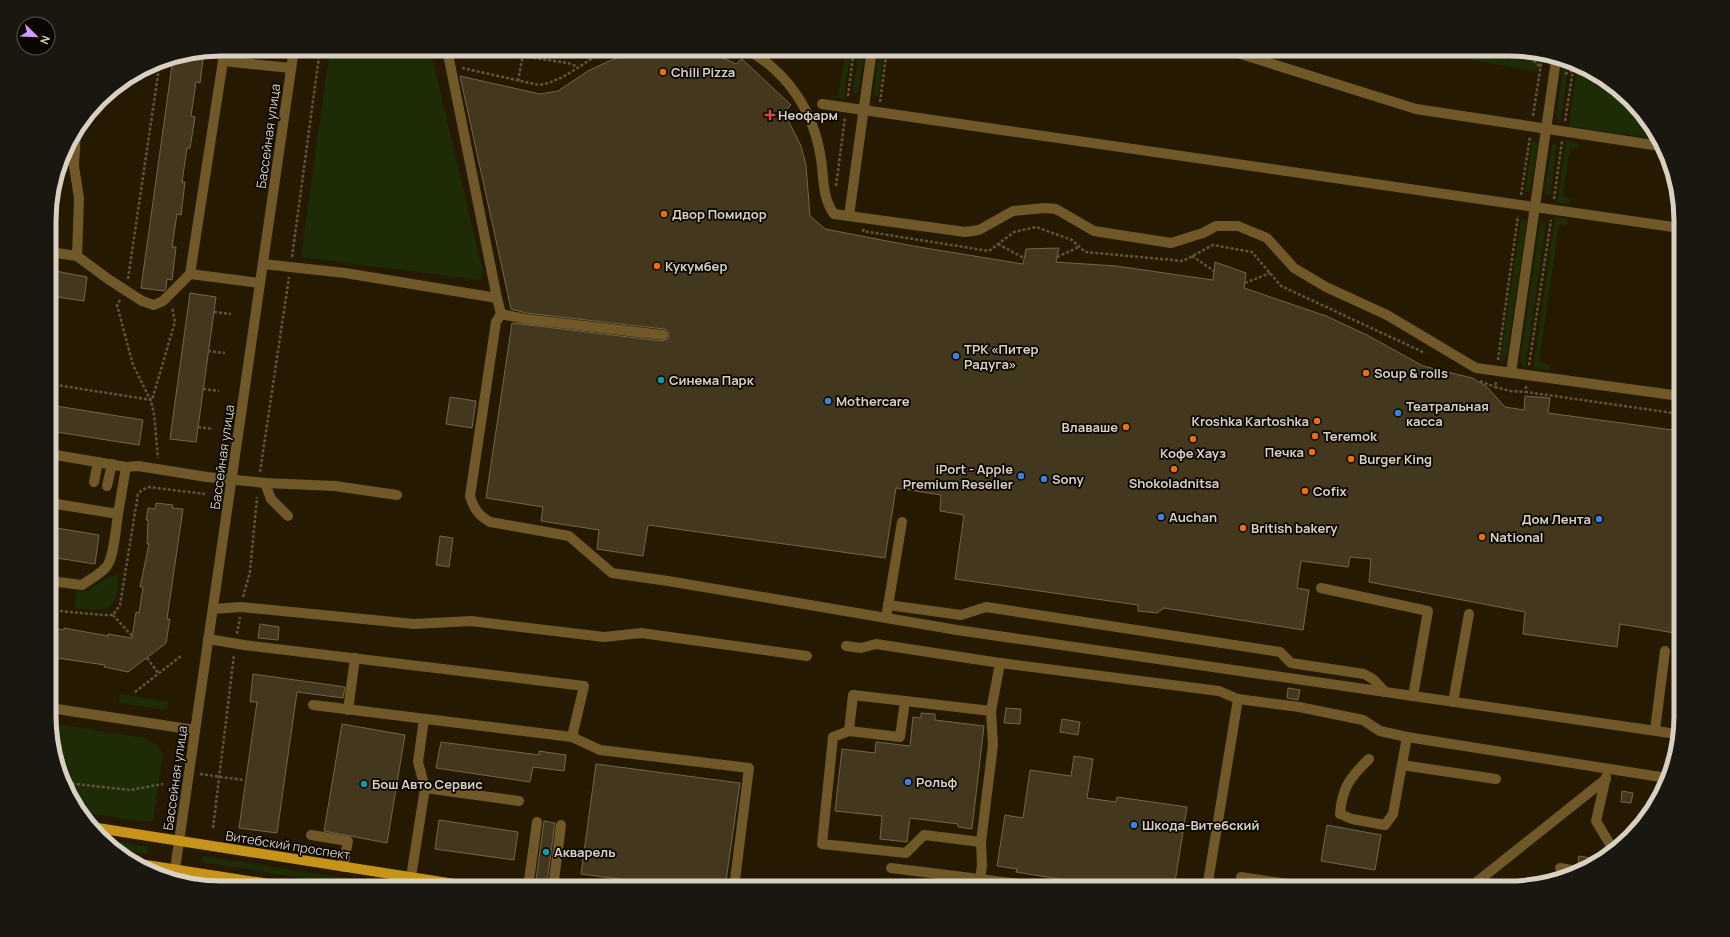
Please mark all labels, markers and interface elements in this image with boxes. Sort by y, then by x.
north arrow [16,16,56,56]
text: N [37,34,54,47]
place label: Chili Pizza [671,63,735,81]
marker: Chili Pizza [658,67,668,77]
street label: Бассейная улица [252,82,284,190]
place label: Неофарм [778,106,838,124]
marker: Неофарм [765,110,775,120]
place label: Двор Помидор [672,205,767,223]
marker: Двор Помидор [659,209,669,219]
place label: Кукумбер [665,257,727,275]
marker: Кукумбер [652,261,662,271]
place label: ТРК «Питер Радуга» [964,340,1039,373]
marker: ТРК «Питер Радуга» [951,351,961,361]
place label: Soup & rolls [1374,364,1448,382]
marker: Soup & rolls [1361,368,1371,378]
place label: Синема Парк [669,371,755,389]
marker: Синема Парк [656,375,666,385]
place label: Mothercare [836,392,910,410]
marker: Mothercare [823,396,833,406]
place label: Театральная касса [1406,397,1489,430]
street label: Бассейная улица [206,403,238,511]
marker: Театральная касса [1393,408,1403,418]
place label: Kroshka Kartoshka [1192,412,1309,430]
marker: Kroshka Kartoshka [1312,416,1322,426]
place label: Влаваше [1062,418,1118,436]
marker: Влаваше [1121,422,1131,432]
place label: Teremok [1323,427,1378,445]
marker: Teremok [1310,431,1320,441]
marker: Кофе Хауз [1188,434,1198,444]
place label: Печка [1265,443,1304,461]
place label: Кофе Хауз [1160,444,1226,462]
marker: Печка [1307,447,1317,457]
place label: Burger King [1359,450,1432,468]
marker: Burger King [1346,454,1356,464]
place label: iPort - Apple Premium Reseller [903,460,1013,493]
marker: Shokoladnitsa [1169,464,1179,474]
place label: Sony [1052,470,1084,488]
marker: iPort - Apple Premium Reseller [1016,471,1026,481]
marker: Sony [1039,474,1049,484]
place label: Shokoladnitsa [1129,474,1219,492]
place label: Cofix [1313,482,1347,500]
marker: Cofix [1300,486,1310,496]
place label: Auchan [1169,508,1217,526]
place label: Дом Лента [1522,510,1591,528]
marker: Auchan [1156,512,1166,522]
marker: Дом Лента [1594,514,1604,524]
place label: British bakery [1251,519,1338,537]
marker: British bakery [1238,523,1248,533]
place label: National [1490,528,1543,546]
marker: National [1477,532,1487,542]
street label: Бассейная улица [159,724,191,832]
place label: Рольф [916,773,958,791]
place label: Бош Авто Сервис [372,775,483,793]
marker: Рольф [903,777,913,787]
marker: Бош Авто Сервис [359,779,369,789]
place label: Шкода-Витебский [1142,816,1259,834]
marker: Шкода-Витебский [1129,820,1139,830]
street label: Витебский проспект [224,826,352,864]
place label: Акварель [554,843,616,861]
marker: Акварель [541,847,551,857]

